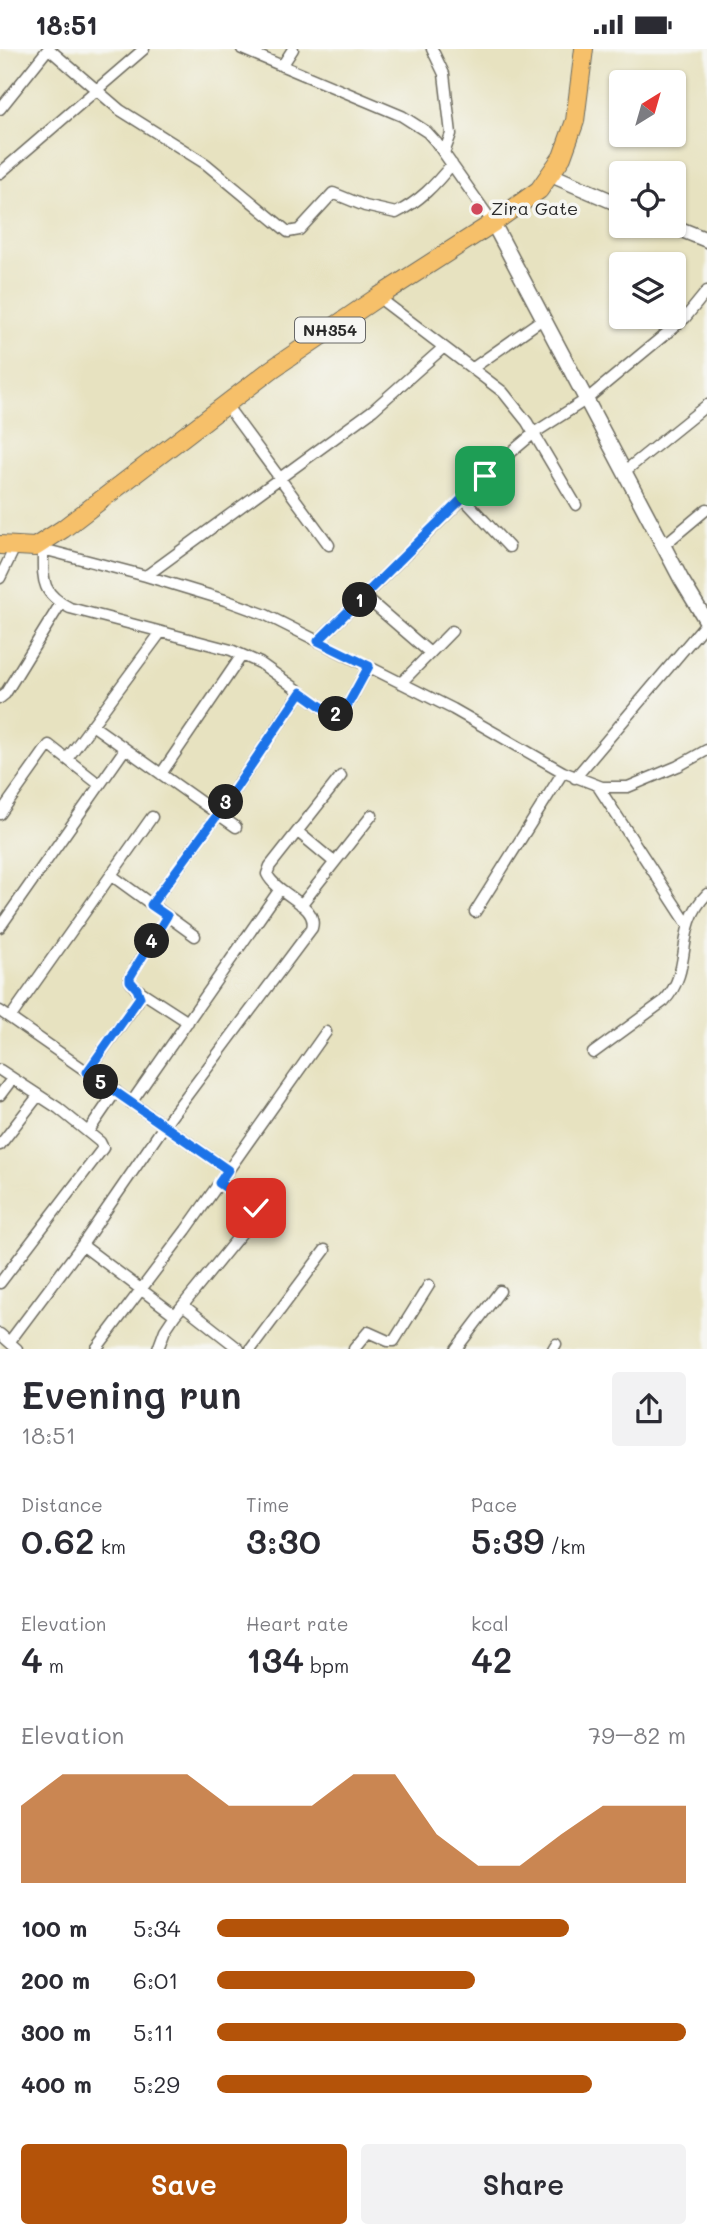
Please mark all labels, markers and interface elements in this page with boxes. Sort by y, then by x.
text: 18:51 [35,8,98,42]
north arrow [609,70,686,147]
map controls [609,70,686,329]
button: locate [609,161,686,238]
place label: Zira Gate [491,196,578,220]
marker: Zira Gate [469,201,485,217]
button: layers [609,252,686,329]
road number: NH354 [295,317,365,343]
pin [455,446,515,506]
icon: arrive [466,457,504,495]
pin: 1 [342,583,378,617]
text: 1 [355,587,364,612]
pin: 2 [318,697,354,731]
text: 2 [330,701,341,726]
pin: 3 [208,785,244,819]
text: 3 [220,789,231,814]
pin: 4 [134,923,170,959]
text: 4 [145,928,158,953]
pin: 5 [84,1065,119,1099]
text: 5 [95,1069,106,1094]
pin [226,1178,286,1238]
icon: check [237,1189,275,1227]
text: Evening run [21,1369,242,1419]
button: share [612,1372,686,1446]
text: 18:51 [21,1420,76,1450]
text: Distance [21,1492,103,1517]
text: Time [246,1492,289,1517]
text: Pace [471,1492,517,1517]
text: 0.62 [21,1517,95,1563]
text: 3:30 [246,1517,321,1563]
text: 5:39 [471,1517,544,1563]
text: km [95,1534,126,1559]
text: /km [544,1534,586,1559]
text: Elevation [21,1611,106,1636]
text: Heart rate [246,1611,349,1636]
text: kcal [471,1611,509,1636]
text: 4 [21,1636,43,1682]
text: 134 [246,1636,304,1682]
text: 42 [471,1636,512,1682]
text: m [43,1653,64,1678]
text: bpm [304,1653,349,1678]
text: Elevation [21,1720,124,1750]
text: 79–82 m [588,1720,686,1750]
text: 100 m [21,1913,87,1943]
text: 5:34 [133,1913,181,1943]
text: 200 m [21,1965,90,1995]
text: 6:01 [133,1965,179,1995]
text: 300 m [21,2017,91,2047]
text: 5:11 [133,2017,174,2047]
text: 400 m [21,2069,92,2099]
text: 5:29 [133,2069,180,2099]
button: Save [21,2144,347,2224]
button: Share [361,2144,686,2224]

